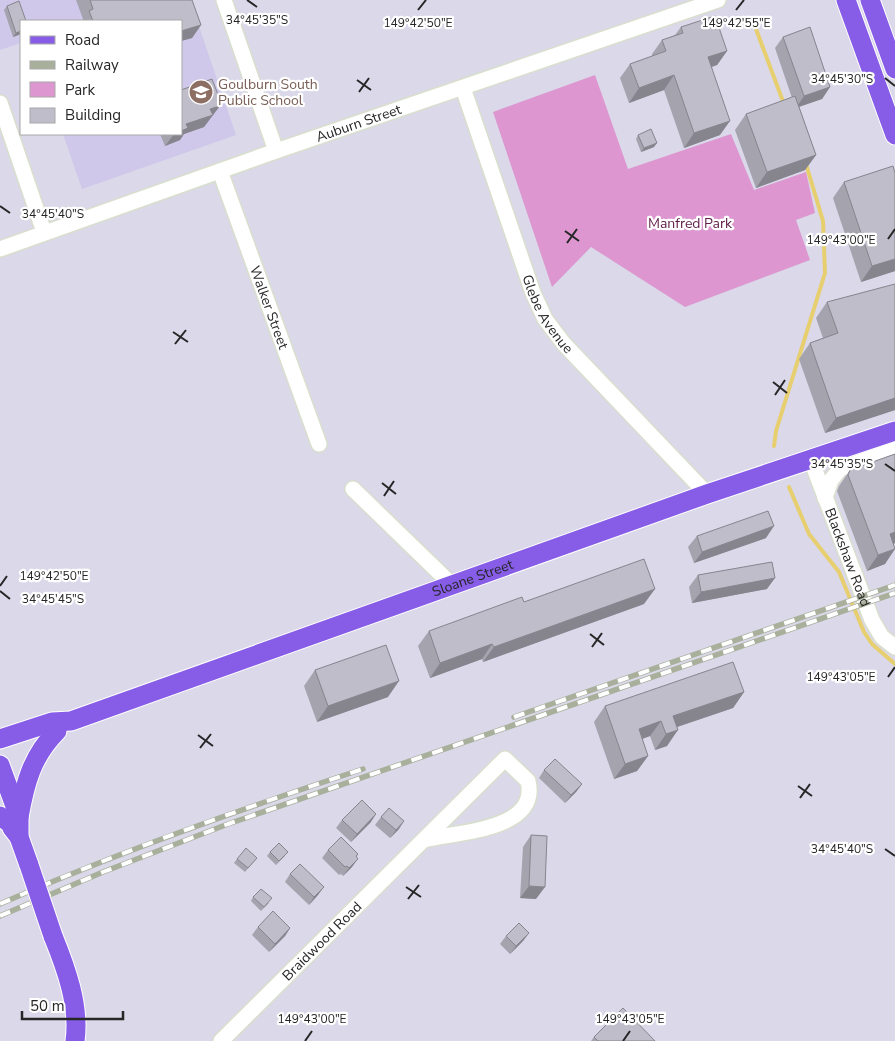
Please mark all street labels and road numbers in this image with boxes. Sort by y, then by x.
street label: Auburn Street [313,100,404,147]
street label: Walker Street [245,263,293,352]
street label: Glebe Avenue [517,272,577,358]
street label: Blackshaw Road [820,505,875,610]
street label: Sloane Street [429,555,516,601]
street label: Braidwood Road [278,898,366,985]

